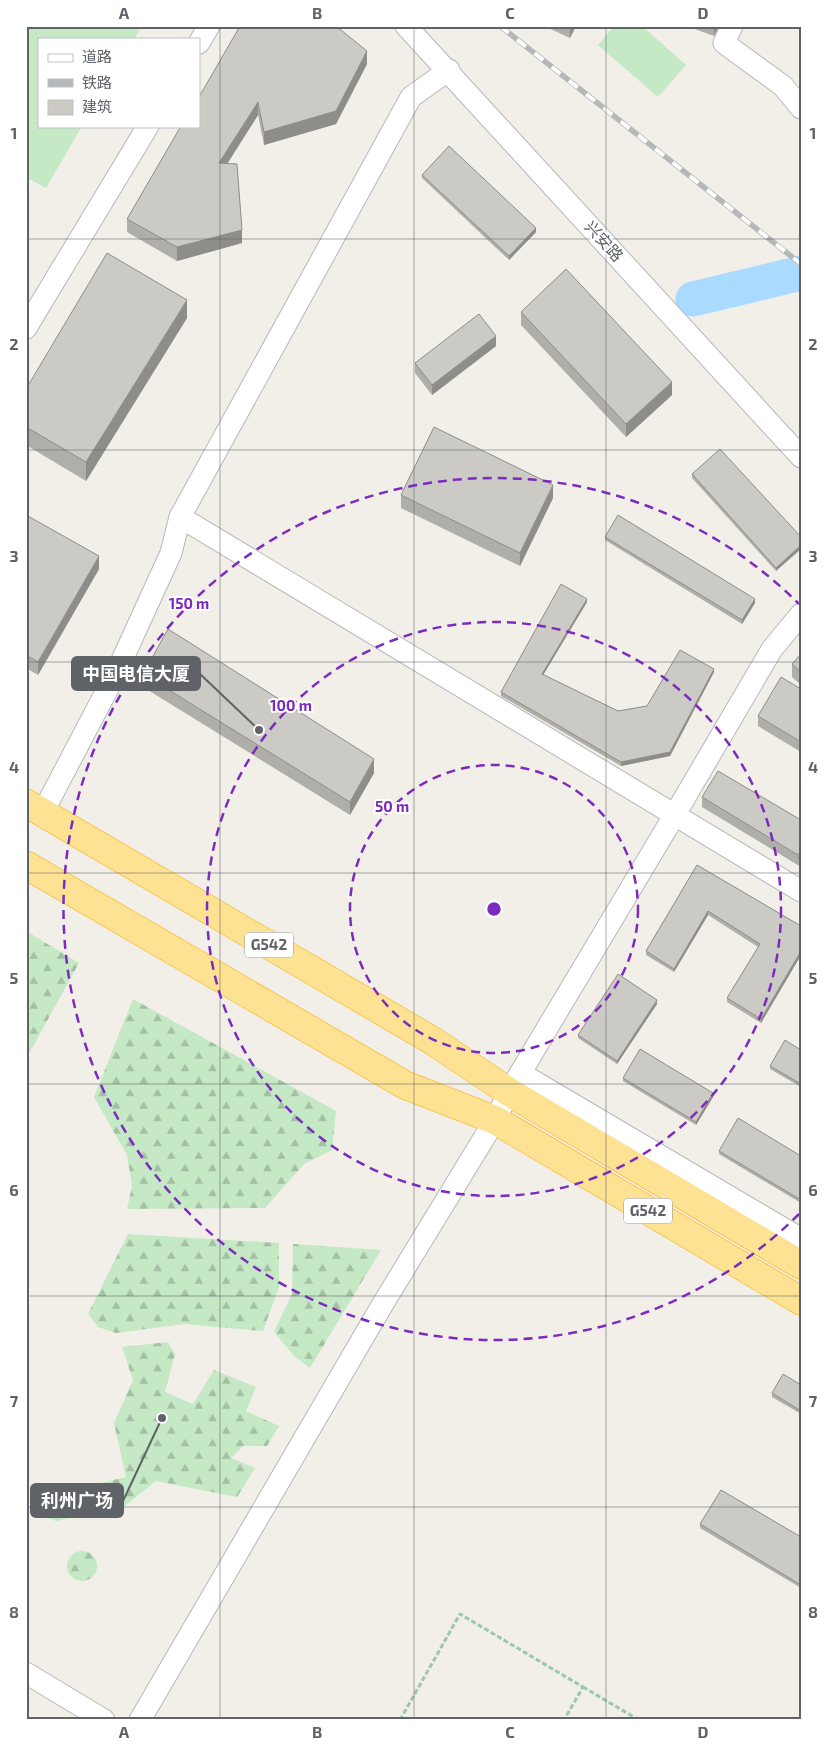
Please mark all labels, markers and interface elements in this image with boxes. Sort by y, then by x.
text: A [119,3,130,22]
text: B [312,3,322,22]
text: C [505,3,515,22]
text: D [698,3,709,22]
legend [38,38,200,128]
text: 道路 [82,47,112,65]
text: 铁路 [82,73,112,91]
text: 建筑 [82,97,112,115]
text: 1 [11,123,17,142]
text: 1 [810,123,816,142]
street label: 兴安路 [581,216,627,265]
text: 2 [9,334,19,353]
text: 2 [808,334,818,353]
text: 3 [9,546,19,565]
text: 3 [808,546,818,565]
text: 150 m [169,594,209,612]
callout: 中国电信大厦 [72,657,200,690]
text: 中国电信大厦 [82,662,190,684]
text: 100 m [270,696,312,714]
text: 4 [9,757,19,776]
text: 4 [808,757,818,776]
text: 50 m [375,797,409,815]
centre of rings [485,900,503,918]
road number: G542 [245,932,293,958]
text: 5 [10,968,19,987]
text: 5 [809,968,818,987]
text: 6 [9,1180,19,1199]
text: 6 [808,1180,818,1199]
road number: G542 [624,1198,672,1224]
text: 7 [10,1391,19,1410]
text: 7 [809,1391,818,1410]
callout: 利州广场 [31,1484,123,1517]
text: 利州广场 [41,1489,113,1511]
text: 8 [9,1602,19,1621]
text: 8 [808,1602,818,1621]
text: A [119,1722,130,1741]
text: B [312,1722,322,1741]
text: C [505,1722,515,1741]
text: D [698,1722,709,1741]

